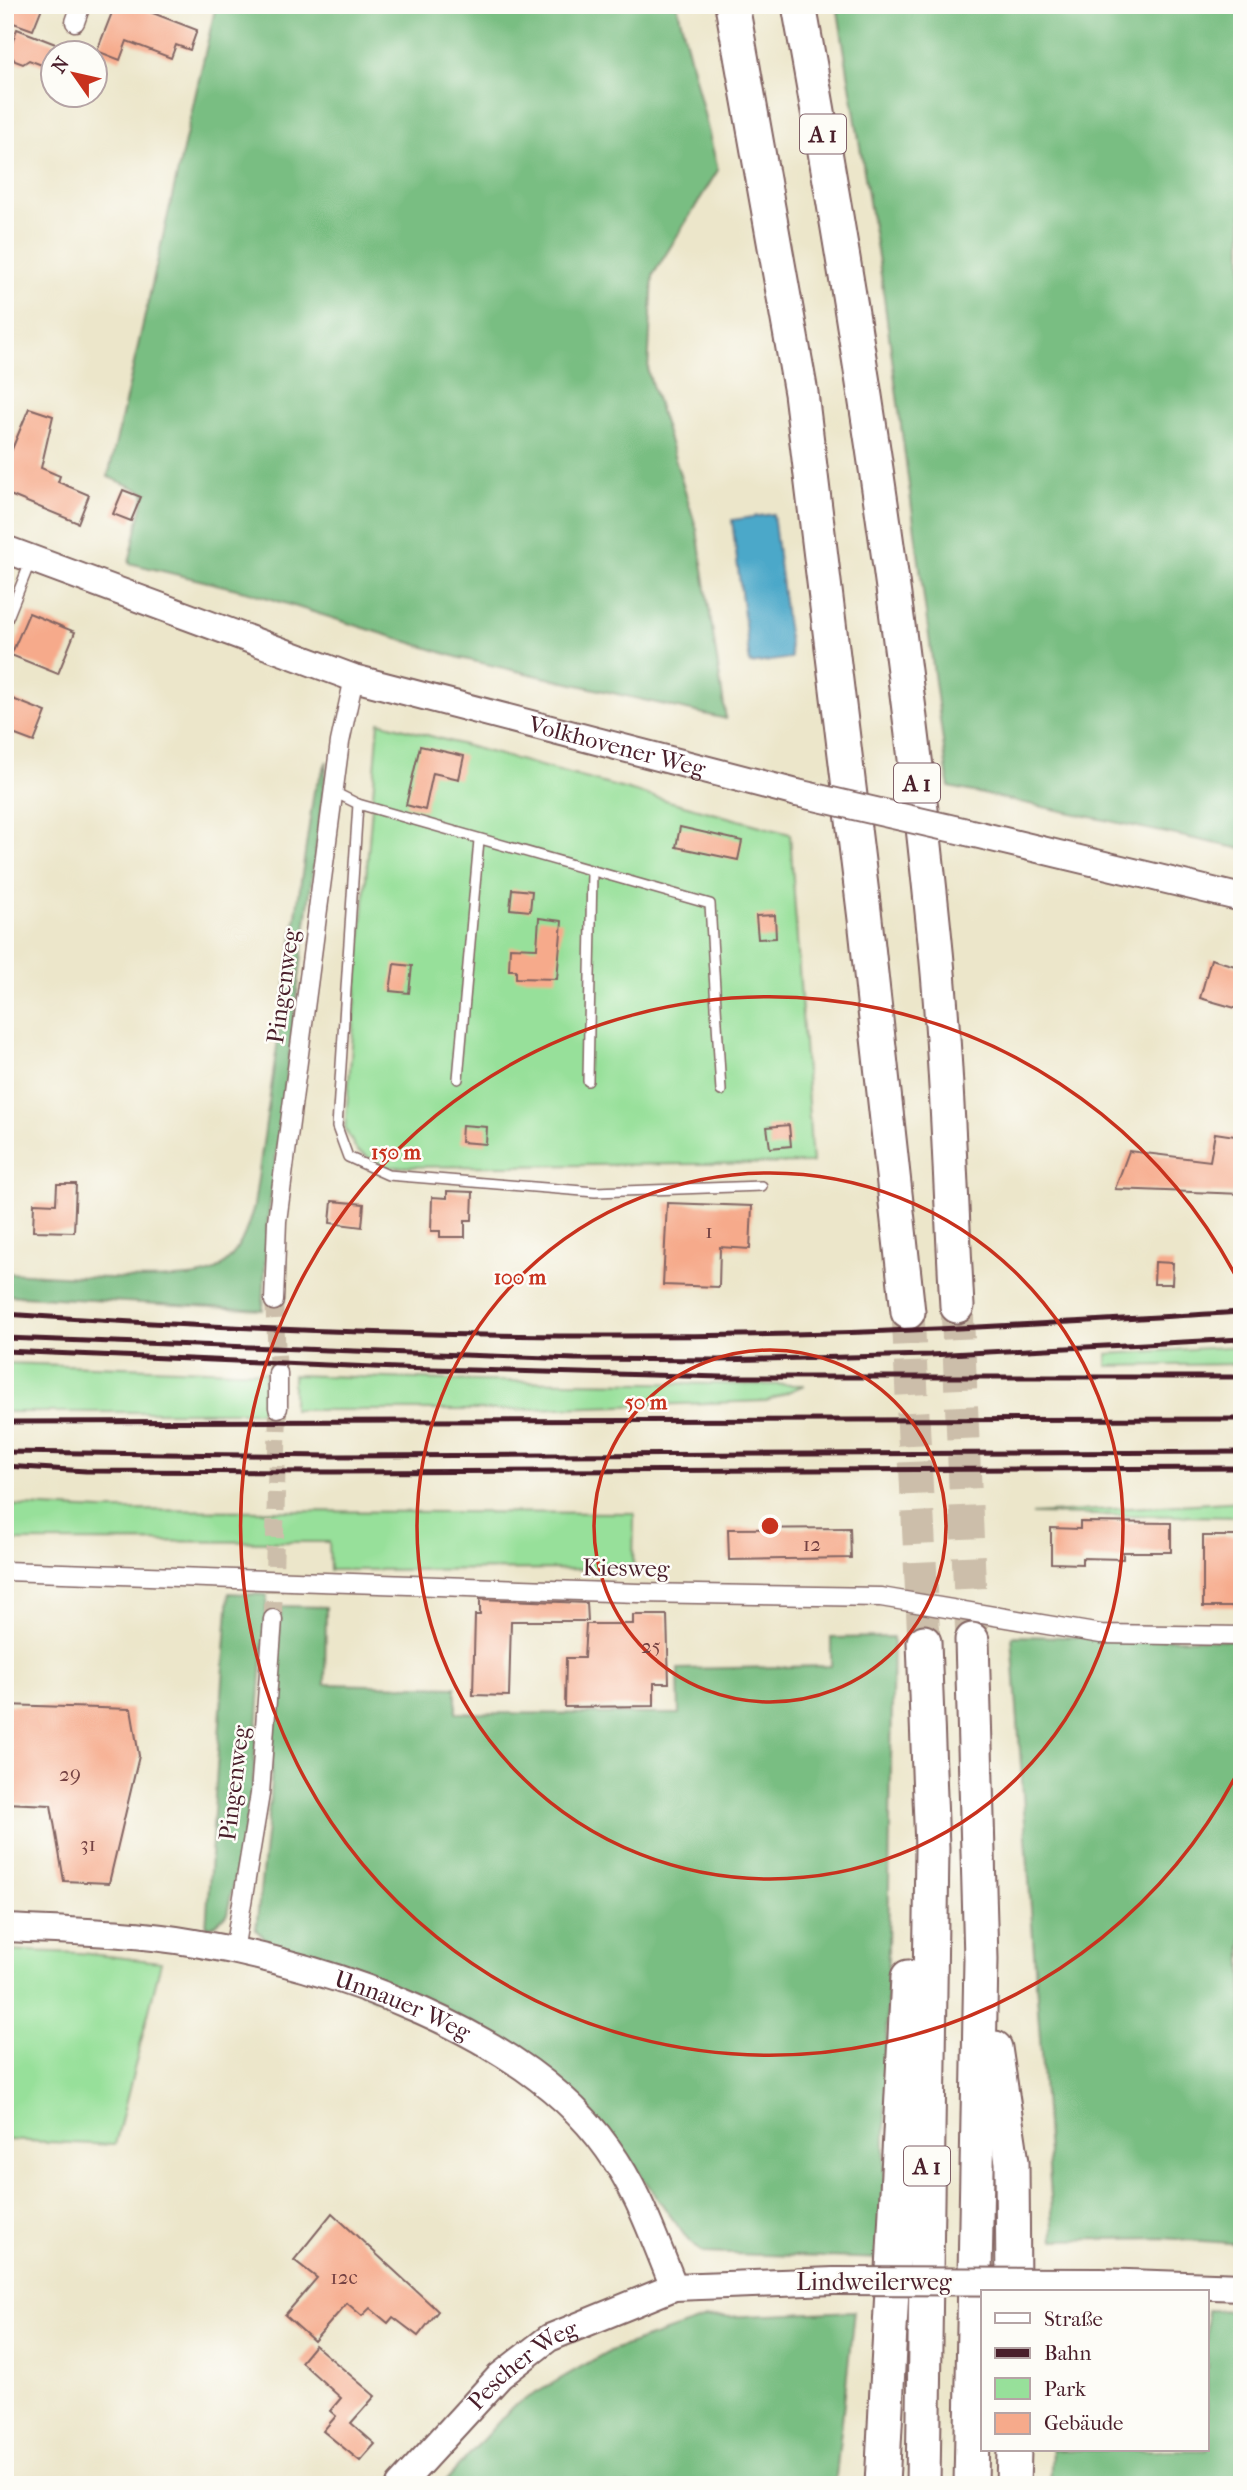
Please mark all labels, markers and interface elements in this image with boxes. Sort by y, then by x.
north arrow [38,38,108,108]
text: N [48,52,74,77]
road number: A 1 [800,114,846,154]
street label: Volkhovener Weg [525,710,710,783]
road number: A 1 [894,764,940,803]
street label: Pingenweg [261,926,305,1045]
text: 150 m [371,1140,422,1164]
house number: 1 [705,1219,713,1243]
text: 100 m [494,1265,547,1289]
text: 50 m [625,1390,668,1414]
centre of rings [758,1514,782,1538]
house number: 12 [803,1532,821,1556]
street label: Kiesweg [582,1553,671,1583]
house number: 25 [641,1634,661,1658]
street label: Pingenweg [213,1723,255,1842]
house number: 29 [59,1762,81,1786]
house number: 31 [80,1832,96,1856]
street label: Unnauer Weg [331,1964,476,2047]
road number: A 1 [904,2146,950,2186]
house number: 12c [330,2265,358,2289]
street label: Lindweilerweg [796,2268,953,2296]
legend [981,2290,1208,2452]
text: Straße [1044,2307,1103,2331]
street label: Pescher Weg [462,2314,583,2416]
text: Bahn [1044,2341,1091,2365]
text: Park [1044,2377,1086,2401]
text: Gebäude [1044,2411,1124,2435]

